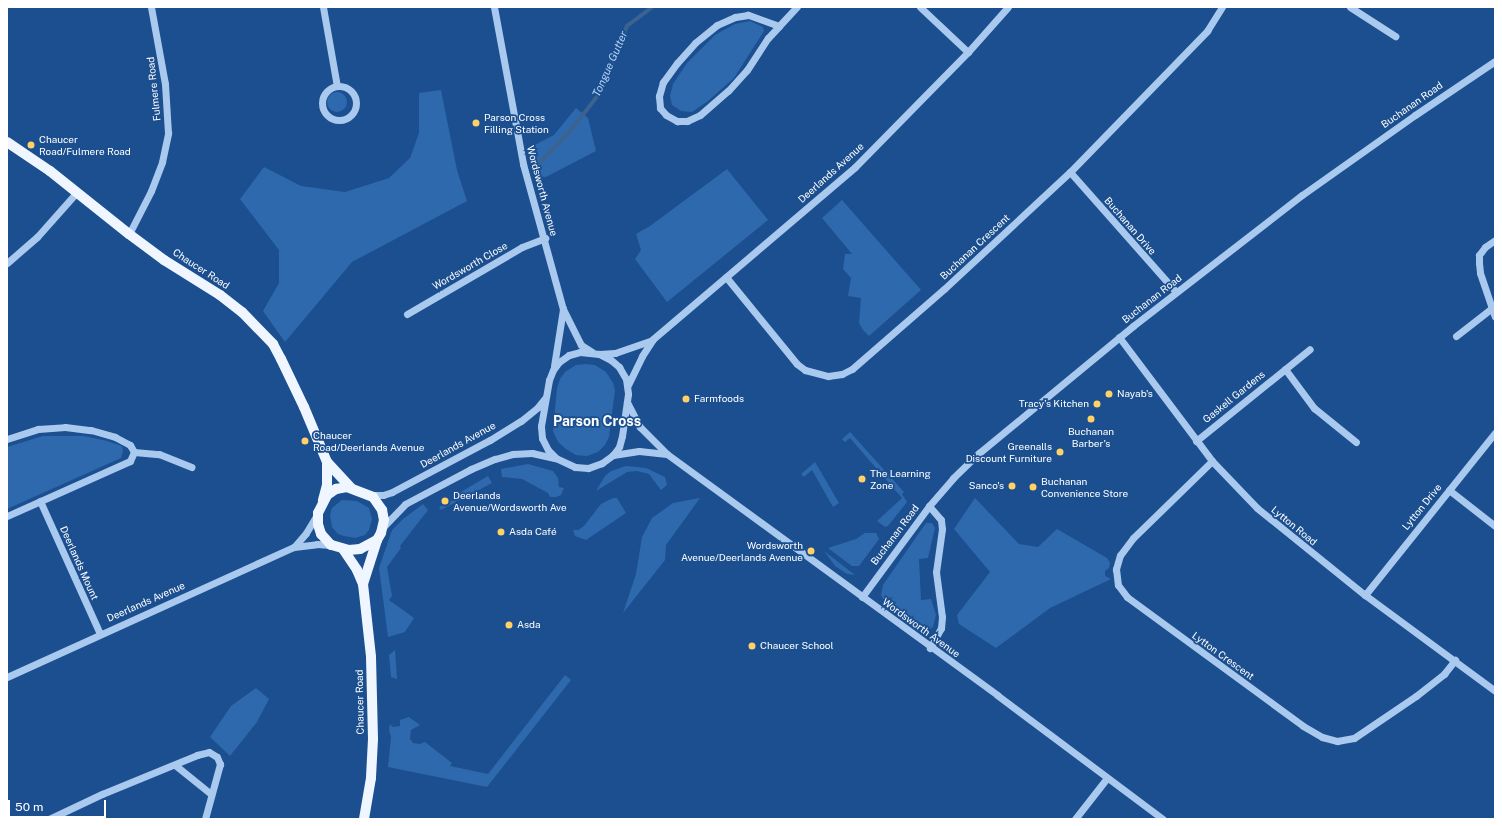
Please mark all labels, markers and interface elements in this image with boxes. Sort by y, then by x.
water label: Tongue Gutter [590,29,630,99]
street label: Fulmere Road [145,56,163,122]
street label: Buchanan Road [1379,79,1445,131]
place label: Parson Cross Filling Station [484,111,549,134]
marker: Parson Cross Filling Station [471,118,481,128]
place label: Chaucer Road/Fulmere Road [39,133,131,156]
marker: Chaucer Road/Fulmere Road [26,140,36,150]
street label: Deerlands Avenue [796,140,866,206]
street label: Wordsworth Avenue [524,144,560,238]
street label: Buchanan Drive [1102,195,1158,257]
street label: Buchanan Crescent [938,212,1012,282]
street label: Wordsworth Close [430,240,510,292]
street label: Chaucer Road [170,246,232,292]
street label: Buchanan Road [1120,272,1184,326]
street label: Gaskell Gardens [1201,368,1267,426]
place label: Nayab's [1117,388,1153,400]
marker: Nayab's [1104,389,1114,399]
place label: Farmfoods [694,393,744,405]
marker: Farmfoods [681,394,691,404]
place label: Tracy’s Kitchen [1019,398,1089,410]
marker: Tracy’s Kitchen [1092,399,1102,409]
district label: Parson Cross [553,413,641,429]
marker: Buchanan Barber's [1086,414,1096,424]
street label: Deerlands Avenue [418,419,498,471]
place label: Buchanan Barber's [1068,425,1114,448]
place label: Chaucer Road/Deerlands Avenue [313,429,424,452]
marker: Chaucer Road/Deerlands Avenue [300,436,310,446]
place label: Greenalls Discount Furniture [966,440,1052,464]
marker: Greenalls Discount Furniture [1055,447,1065,457]
place label: The Learning Zone [870,467,931,490]
marker: The Learning Zone [857,474,867,484]
place label: Buchanan Convenience Store [1041,475,1128,498]
place label: Sanco's [969,480,1004,492]
marker: Sanco's [1007,481,1017,491]
marker: Buchanan Convenience Store [1028,482,1038,492]
street label: Lytton Drive [1400,482,1444,532]
place label: Deerlands Avenue/Wordsworth Ave [453,489,567,512]
marker: Deerlands Avenue/Wordsworth Ave [440,496,450,506]
street label: Buchanan Road [868,503,922,567]
street label: Lytton Road [1269,504,1319,548]
street label: Deerlands Mount [57,524,101,602]
place label: Asda Café [509,526,557,538]
marker: Asda Café [496,527,506,537]
place label: Wordsworth Avenue/Deerlands Avenue [681,539,803,562]
marker: Wordsworth Avenue/Deerlands Avenue [806,546,816,556]
street label: Deerlands Avenue [105,579,187,625]
street label: Wordsworth Avenue [880,596,962,660]
place label: Asda [517,619,541,631]
marker: Asda [504,620,514,630]
street label: Lytton Crescent [1190,629,1256,683]
place label: Chaucer School [760,640,834,652]
marker: Chaucer School [747,641,757,651]
street label: Chaucer Road [353,669,367,735]
scale bar [10,792,108,818]
text: 50 m [15,800,43,814]

